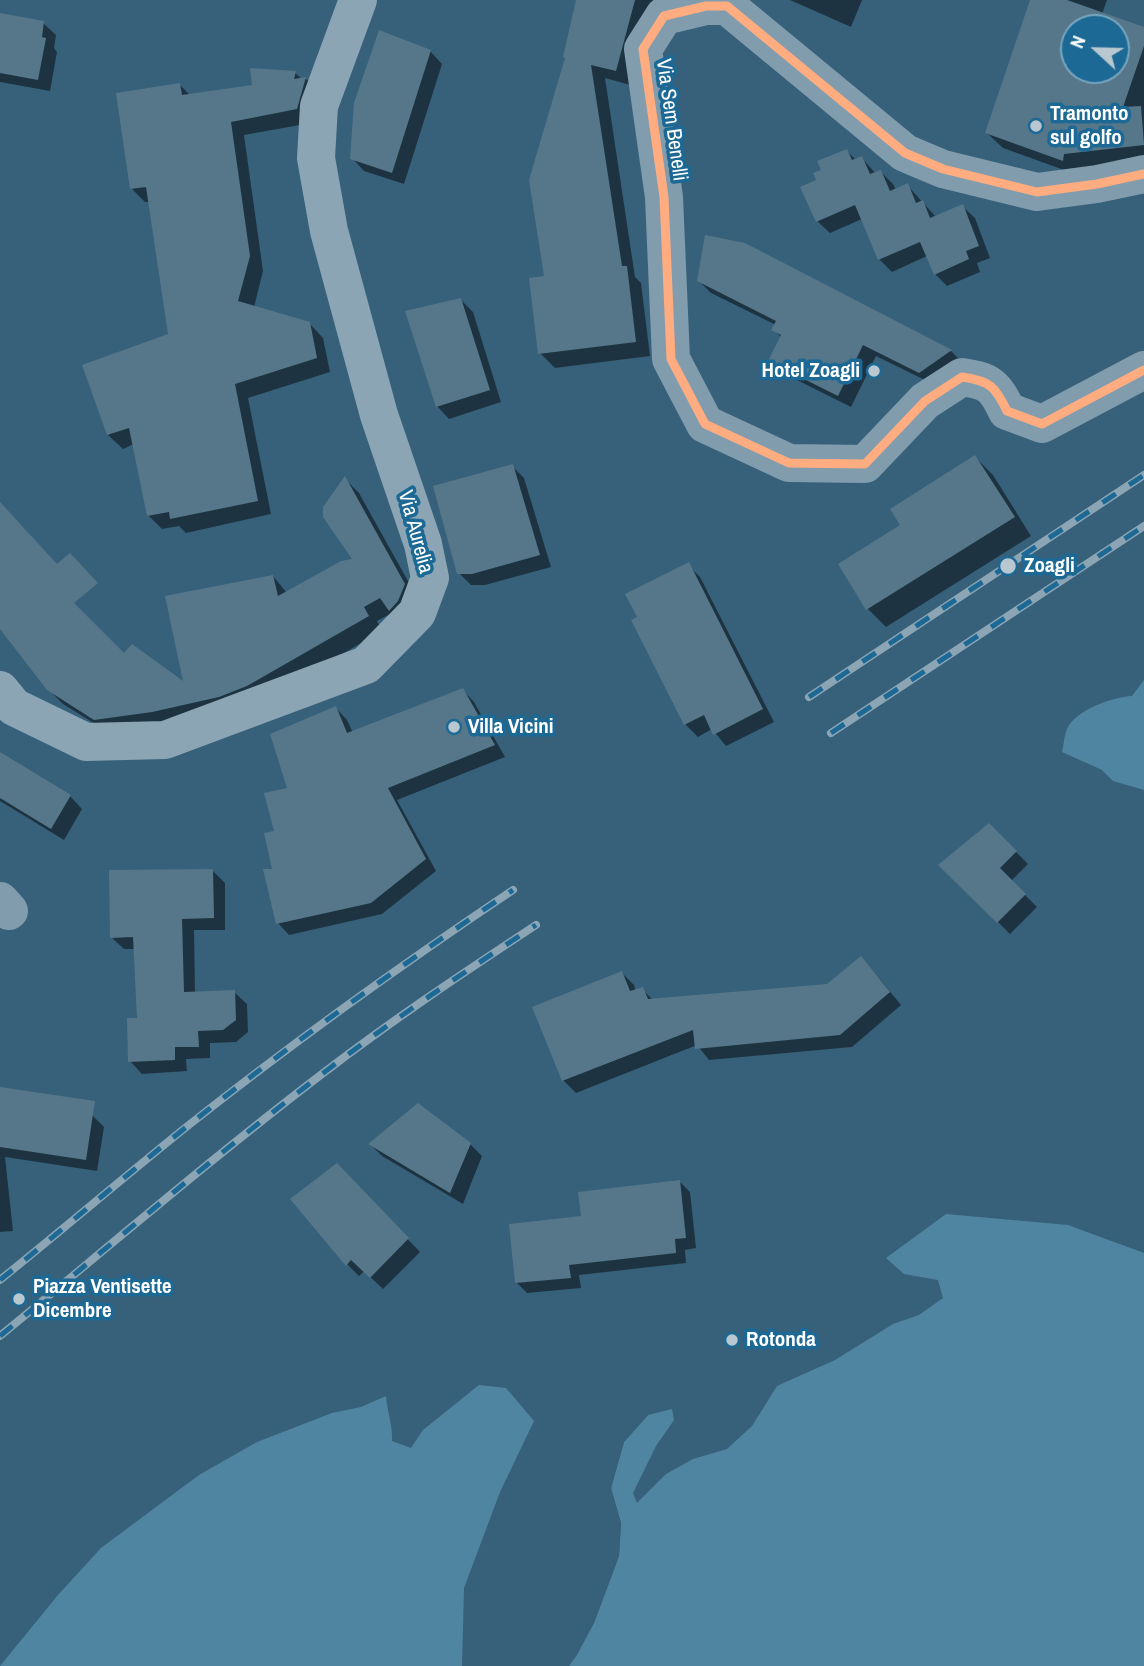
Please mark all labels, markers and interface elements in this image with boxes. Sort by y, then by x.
north arrow [1060,14,1130,84]
text: N [1063,32,1092,52]
street label: Via Sem Benelli [650,57,692,183]
place label: Tramonto sul golfo [1050,101,1128,151]
marker: Tramonto sul golfo [1028,118,1044,134]
place label: Hotel Zoagli [761,358,860,384]
marker: Hotel Zoagli [866,363,882,379]
street label: Via Aurelia [392,488,438,576]
place label: Zoagli [1024,553,1075,579]
marker: Zoagli [998,556,1018,576]
place label: Villa Vicini [468,714,554,740]
marker: Villa Vicini [446,719,462,735]
place label: Piazza Ventisette Dicembre [33,1274,171,1324]
marker: Piazza Ventisette Dicembre [11,1291,27,1307]
place label: Rotonda [746,1327,816,1353]
marker: Rotonda [724,1332,740,1348]

